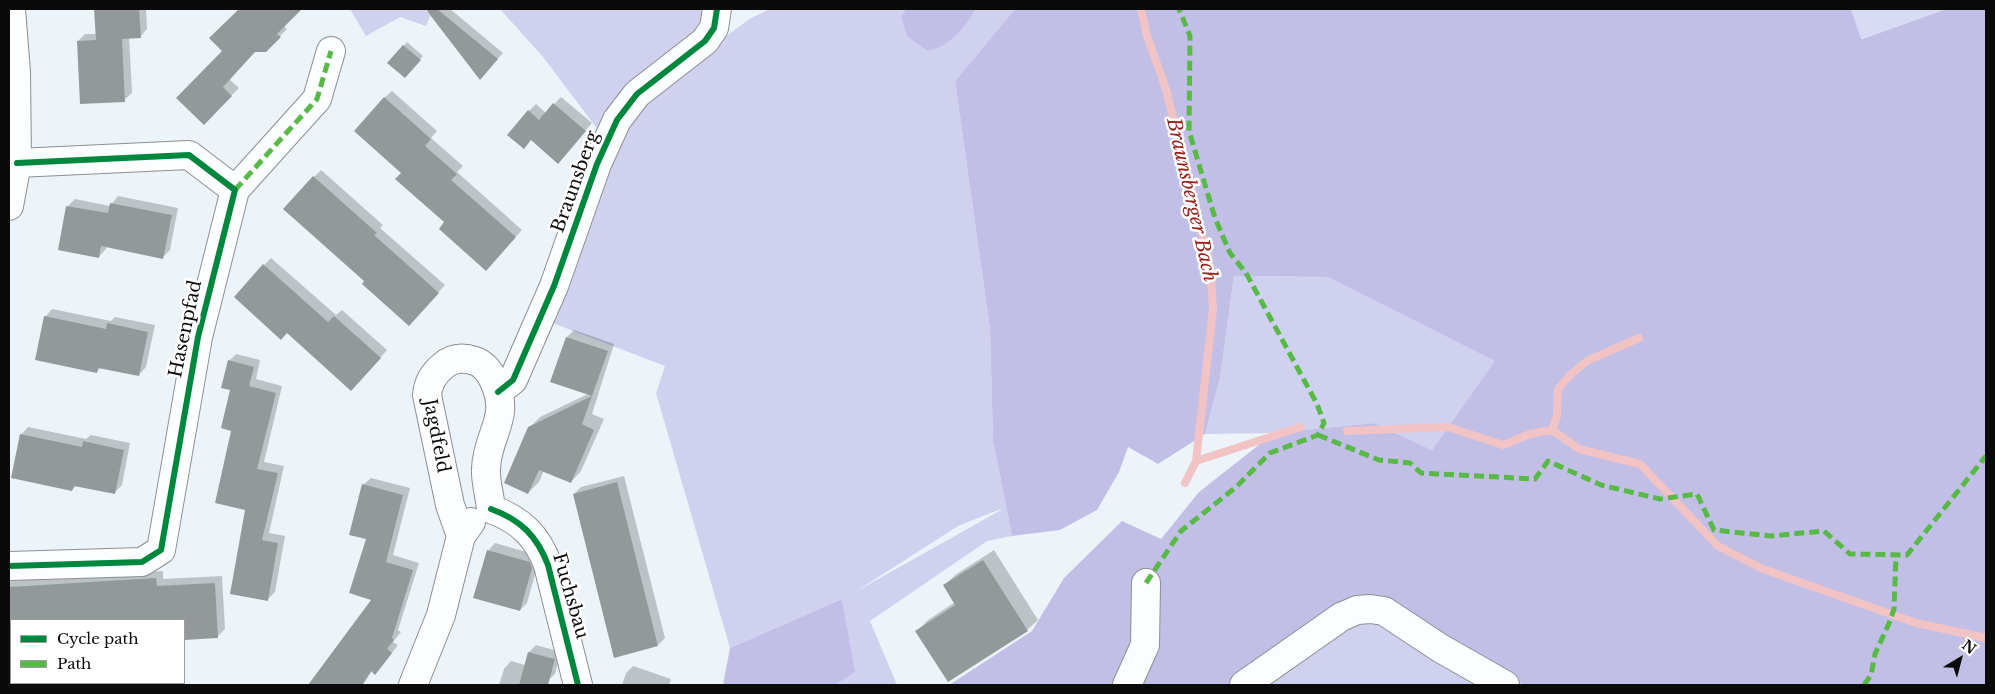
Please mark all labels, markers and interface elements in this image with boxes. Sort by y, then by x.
water label: Braunsberger Bach [1161,116,1221,284]
street label: Braunsberg [548,128,604,236]
street label: Hasenpfad [165,278,207,380]
street label: Jagdfeld [418,397,454,475]
street label: Fuchsbau [547,551,593,641]
legend [10,619,185,684]
text: Cycle path [57,629,139,648]
north arrow [1935,634,1985,684]
text: N [1958,636,1980,658]
text: Path [57,654,91,673]

